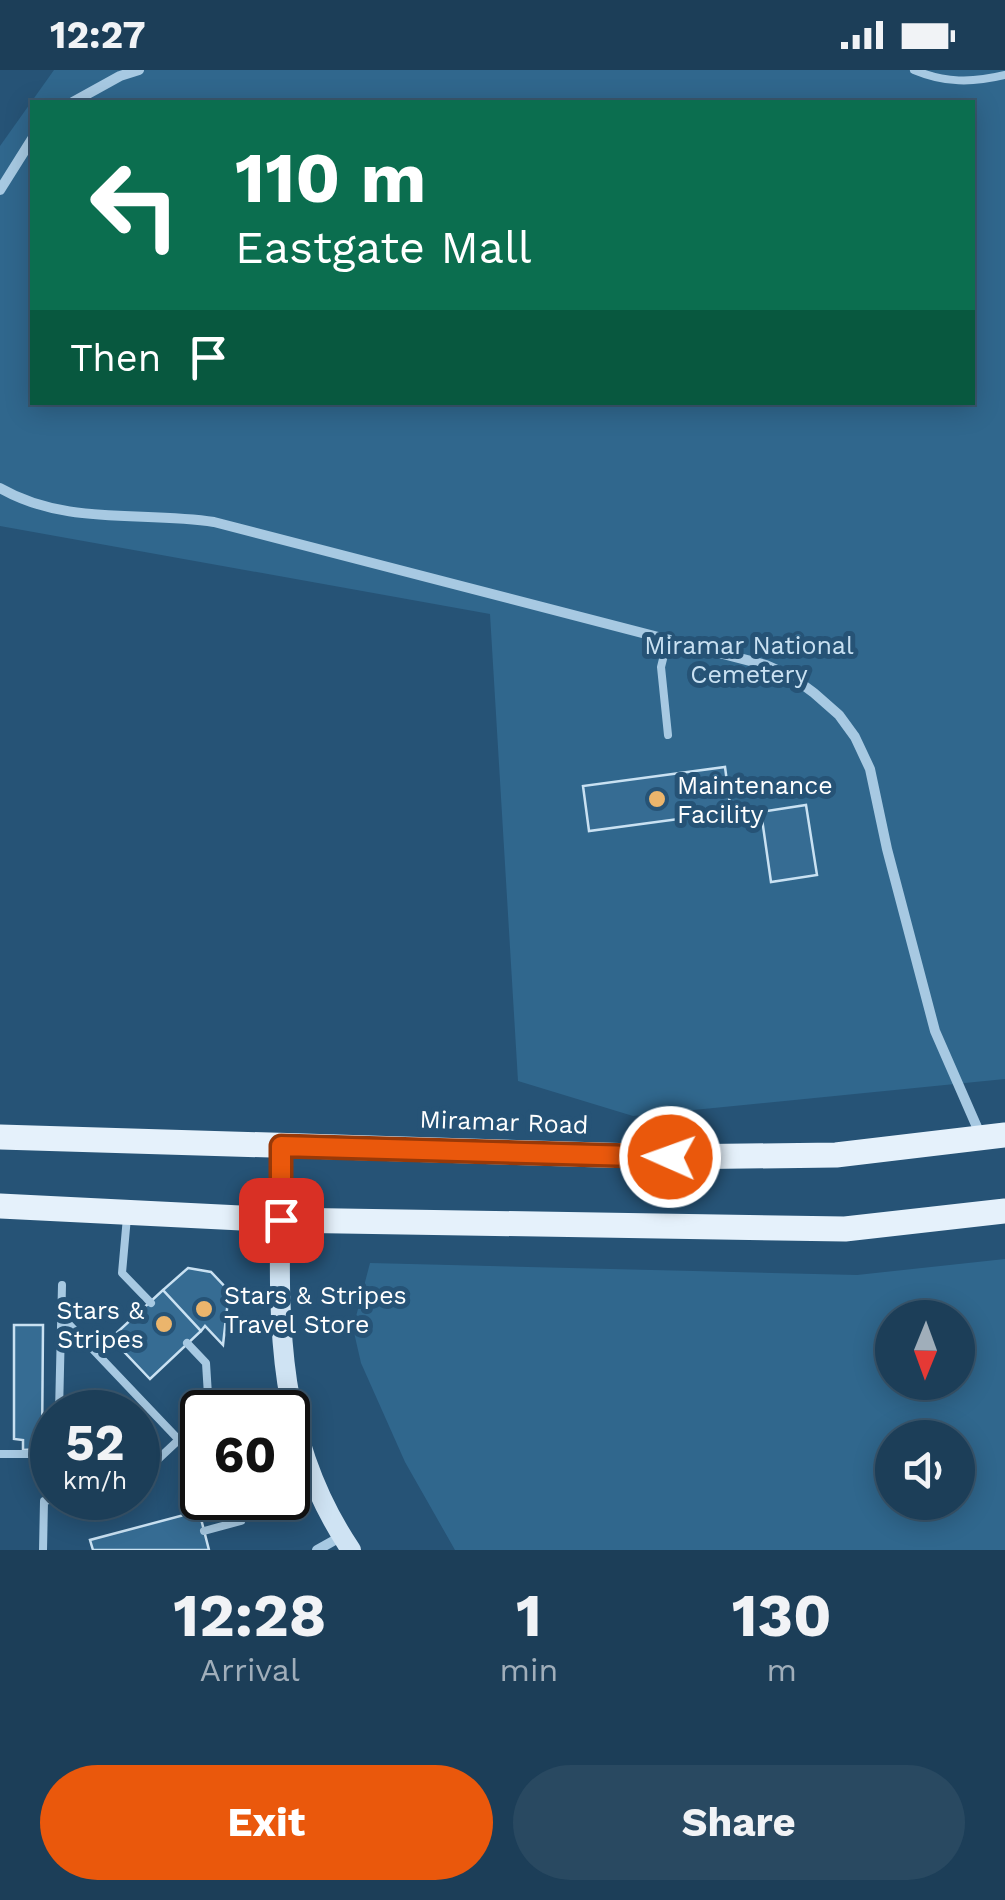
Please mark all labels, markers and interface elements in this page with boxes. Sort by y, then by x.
text: 12:27 [50,13,146,57]
text: 110 m [235,137,426,219]
icon: left [70,140,200,270]
text: Eastgate Mall [235,221,532,274]
icon: arrive [181,330,236,385]
text: Then [70,336,161,380]
park label: Miramar National Cemetery [644,631,854,689]
place label: Maintenance Facility [677,771,833,829]
marker: Maintenance Facility [646,788,668,810]
street label: Miramar Road [419,1105,589,1139]
position arrow [618,1105,722,1209]
pin [239,1178,324,1263]
icon: arrive [254,1193,309,1248]
place label: Stars & Stripes Travel Store [224,1281,407,1339]
place label: Stars & Stripes [56,1296,144,1354]
marker: Stars & Stripes Travel Store [193,1298,215,1320]
north arrow [875,1300,975,1400]
map controls [875,1300,975,1520]
marker: Stars & Stripes [153,1313,175,1335]
speed limit sign: 60 [180,1390,310,1520]
text: 52 [66,1413,124,1472]
button: sound [875,1420,975,1520]
text: km/h [63,1466,127,1495]
text: 12:28 [173,1580,326,1651]
text: 1 [516,1580,542,1651]
text: 130 [732,1580,832,1651]
text: Arrival [200,1651,300,1689]
text: min [500,1651,558,1689]
text: m [766,1651,797,1689]
button: Exit [40,1765,493,1880]
button: Share [513,1765,965,1880]

